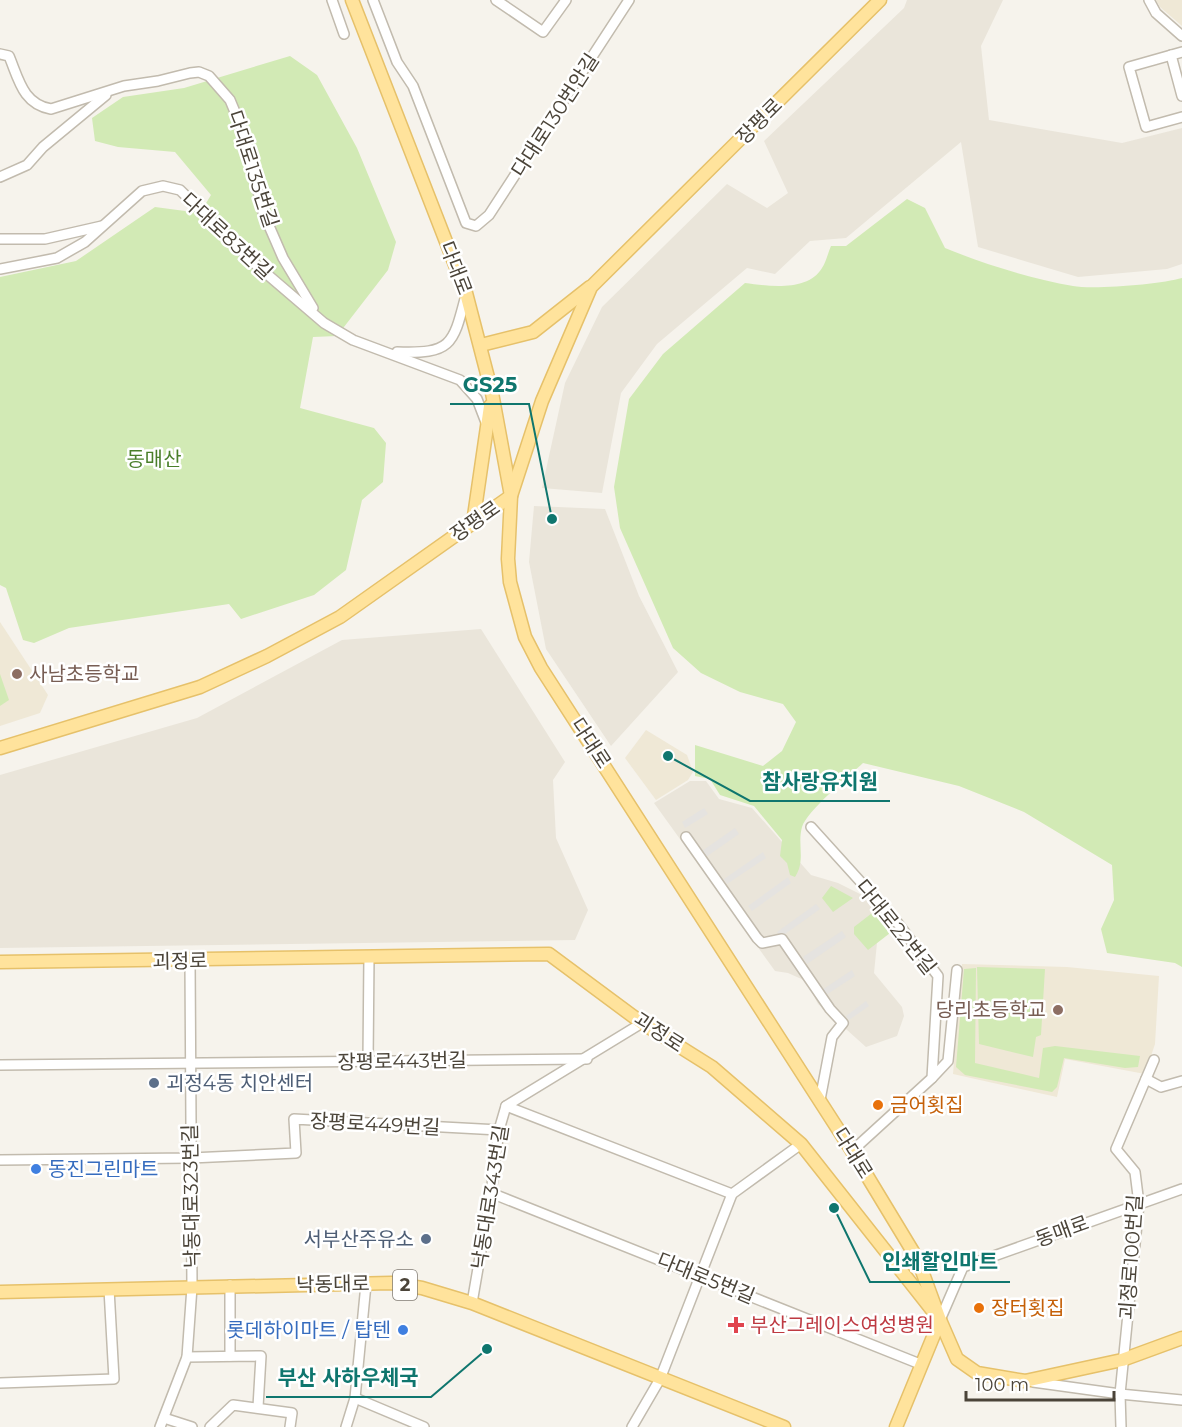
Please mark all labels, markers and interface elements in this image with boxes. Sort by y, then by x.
street label: 다대로130번안길 [506,49,604,181]
street label: 장평로 [731,93,787,149]
street label: 다대로135번길 [223,107,283,231]
street label: 다대로83번길 [176,188,278,284]
street label: 다대로 [435,238,477,298]
callout: GS25 [450,365,529,404]
text: GS25 [463,372,517,397]
park label: 동매산 [126,447,182,471]
street label: 장평로 [446,495,504,547]
place label: 사남초등학교 [29,662,139,686]
marker: 사남초등학교 [10,667,24,681]
street label: 다대로 [566,713,616,773]
callout: 참사랑유치원 [750,762,890,801]
text: 참사랑유치원 [762,769,878,794]
street label: 다대로22번길 [851,875,941,979]
street label: 괴정로 [152,949,208,973]
place label: 당리초등학교 [936,998,1046,1022]
marker: 당리초등학교 [1051,1003,1065,1017]
street label: 괴정로 [629,1007,689,1057]
street label: 장평로443번길 [337,1048,467,1074]
place label: 괴정4동 치안센터 [166,1071,313,1095]
marker: 괴정4동 치안센터 [147,1076,161,1090]
place label: 금어횟집 [890,1093,964,1117]
marker: 금어횟집 [871,1098,885,1112]
street label: 장평로449번길 [309,1109,441,1139]
street label: 낙동대로343번길 [467,1123,513,1271]
street label: 다대로 [828,1123,878,1183]
street label: 낙동대로323번길 [178,1124,204,1268]
place label: 동진그린마트 [48,1157,158,1181]
marker: 동진그린마트 [29,1162,43,1176]
street label: 괴정로100번길 [1115,1193,1147,1321]
street label: 동매로 [1032,1210,1092,1252]
place label: 서부산주유소 [304,1227,414,1251]
marker: 서부산주유소 [419,1232,433,1246]
callout: 인쇄할인마트 [870,1243,1010,1282]
street label: 다대로5번길 [654,1248,758,1308]
text: 인쇄할인마트 [882,1249,998,1274]
road number: 2 [393,1270,417,1300]
street label: 낙동대로 [296,1271,370,1297]
place label: 장터횟집 [991,1296,1065,1320]
marker: 장터횟집 [972,1301,986,1315]
place label: 부산그레이스여성병원 [750,1313,934,1337]
marker: 부산그레이스여성병원 [727,1316,745,1334]
place label: 롯데하이마트 / 탑텐 [227,1318,391,1342]
marker: 롯데하이마트 / 탑텐 [396,1323,410,1337]
callout: 부산 사하우체국 [266,1358,431,1397]
scale bar [966,1364,1114,1402]
text: 부산 사하우체국 [277,1365,419,1390]
text: 100 m [975,1374,1029,1396]

